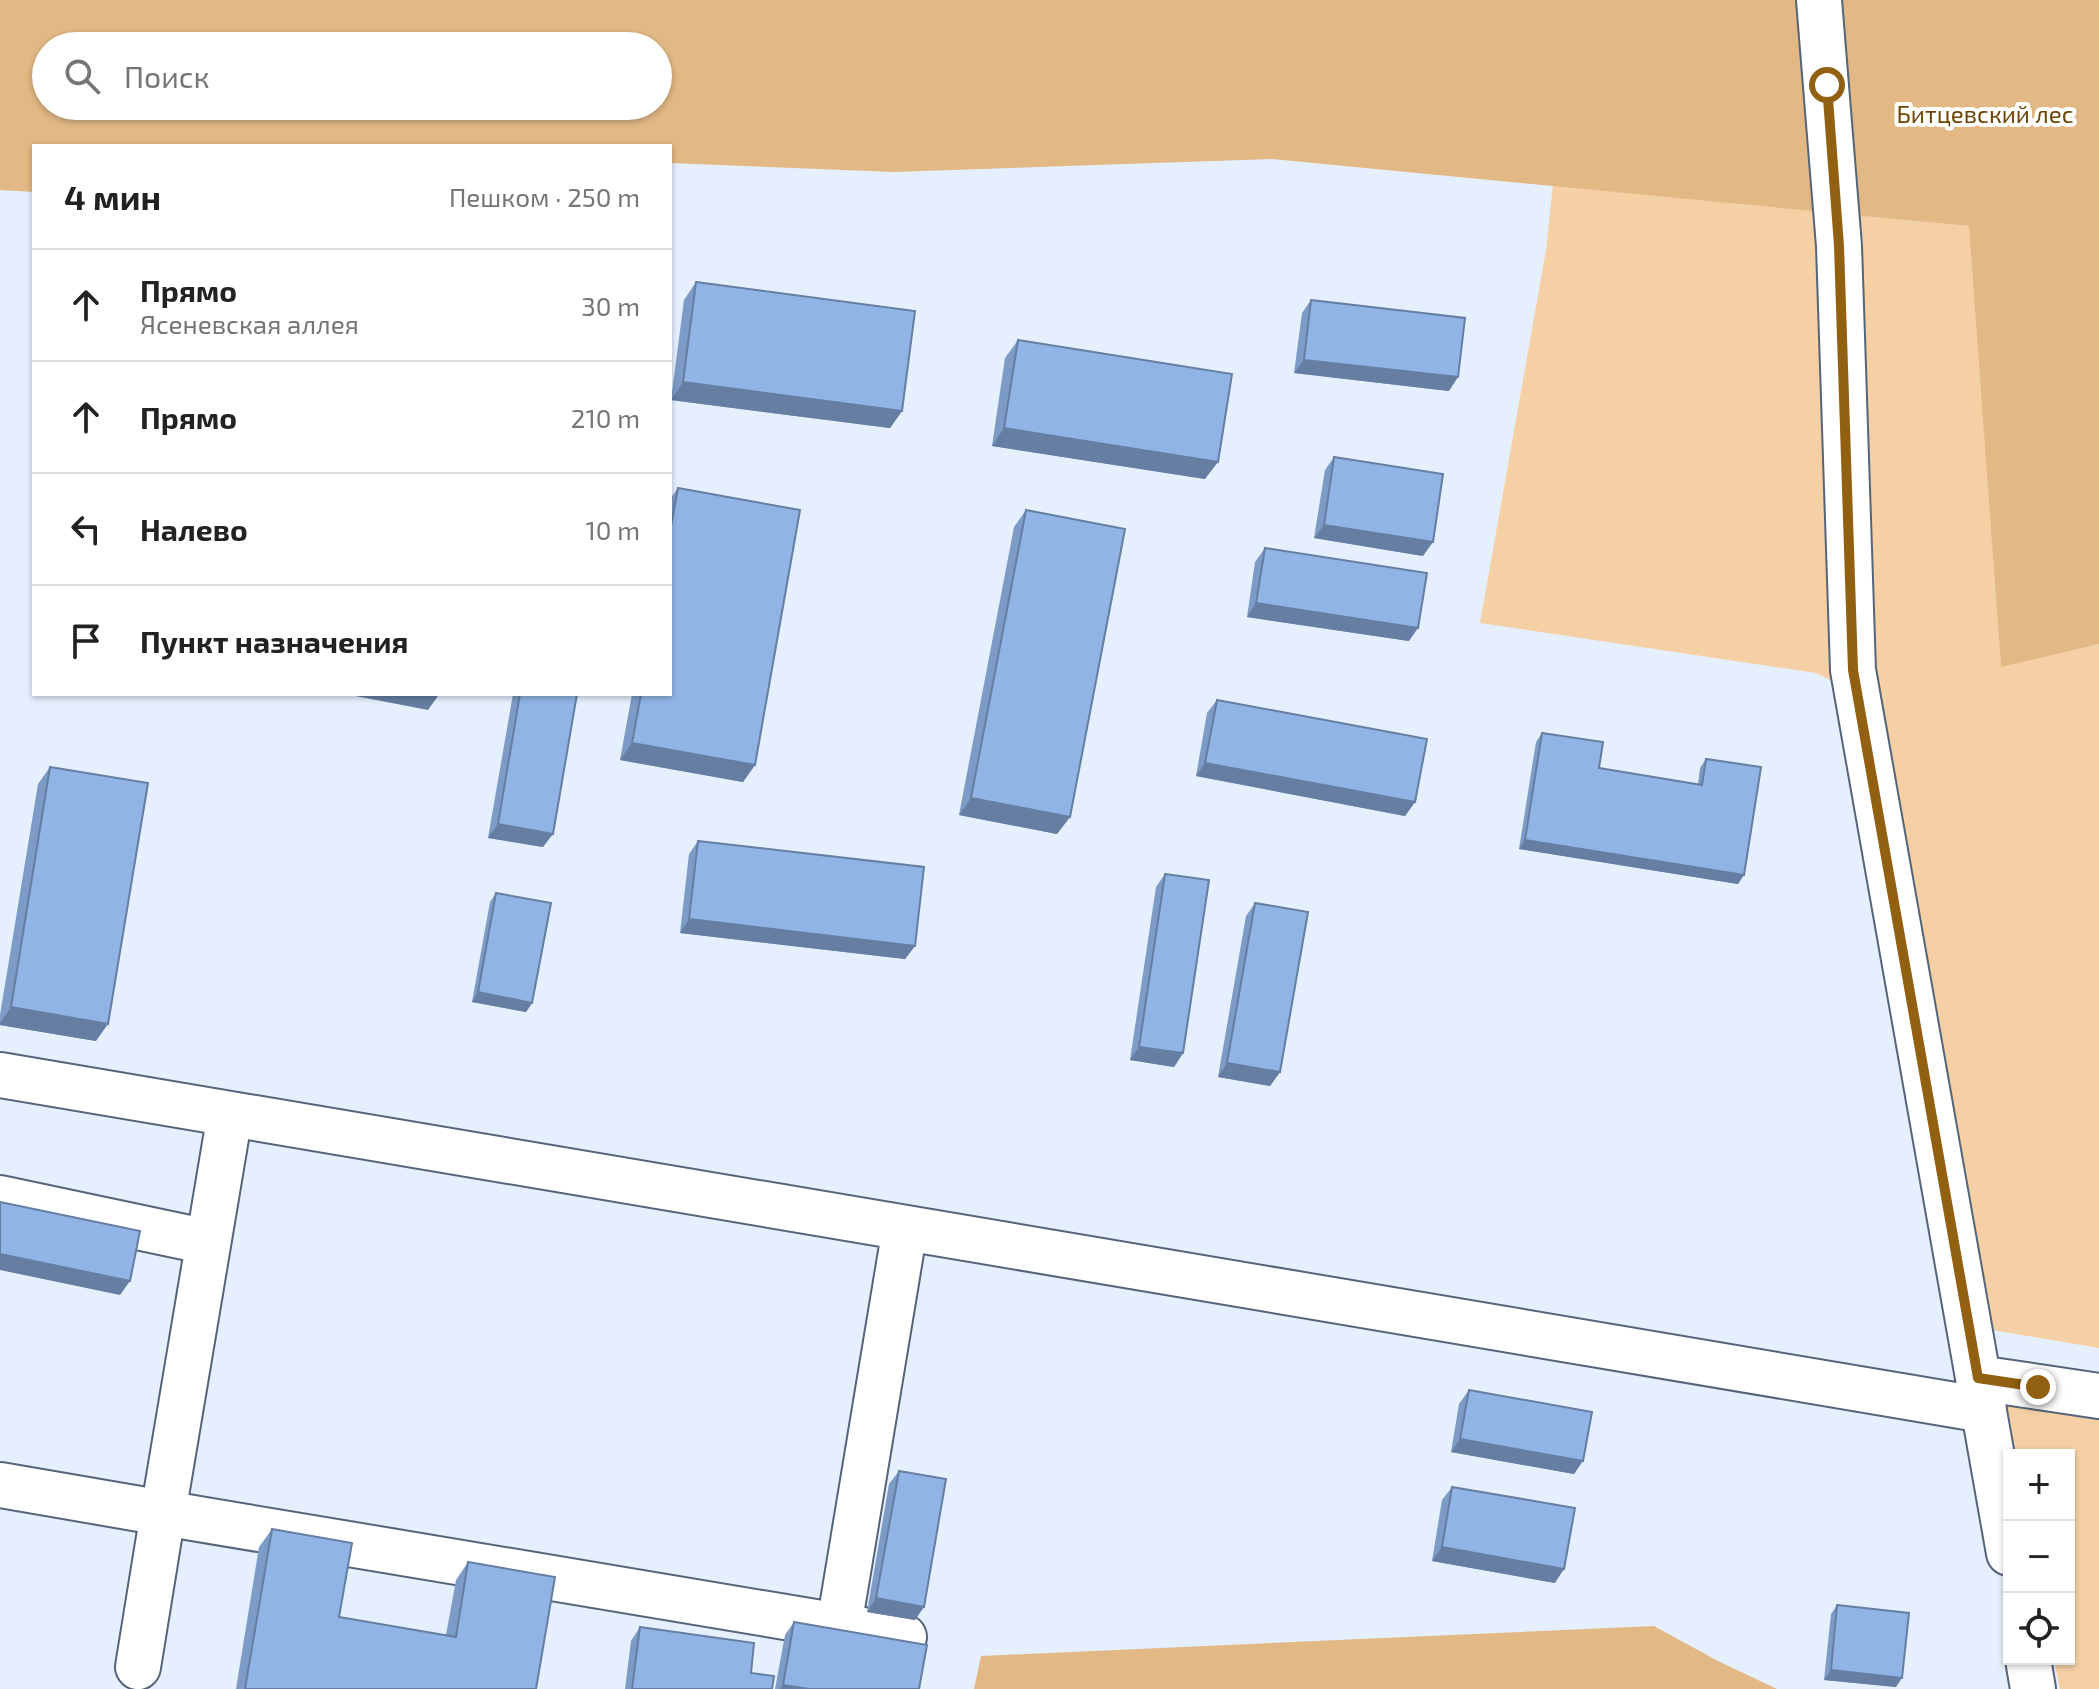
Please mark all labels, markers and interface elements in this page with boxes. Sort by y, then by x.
search box [32,32,672,120]
icon: search [60,54,104,98]
text: Поиск [124,58,210,94]
route start [1809,67,1845,103]
park label: Битцевский лес [1896,99,2074,128]
text: 4 мин [64,176,161,217]
text: Пешком · 250 m [449,181,640,212]
text: Прямо [140,272,237,308]
icon: ahead [64,283,108,327]
text: 30 m [581,290,640,321]
text: Ясеневская аллея [140,308,359,339]
icon: ahead [64,395,108,439]
text: Прямо [140,399,237,435]
text: 210 m [571,402,640,433]
icon: left [64,507,108,551]
text: Налево [140,511,248,547]
text: 10 m [585,514,640,545]
icon: arrive [64,619,108,663]
text: Пункт назначения [140,623,408,659]
route end [2020,1369,2056,1405]
map controls [2003,1449,2075,1665]
button: + [2003,1449,2075,1521]
button: − [2003,1521,2075,1593]
button: locate [2003,1593,2075,1665]

